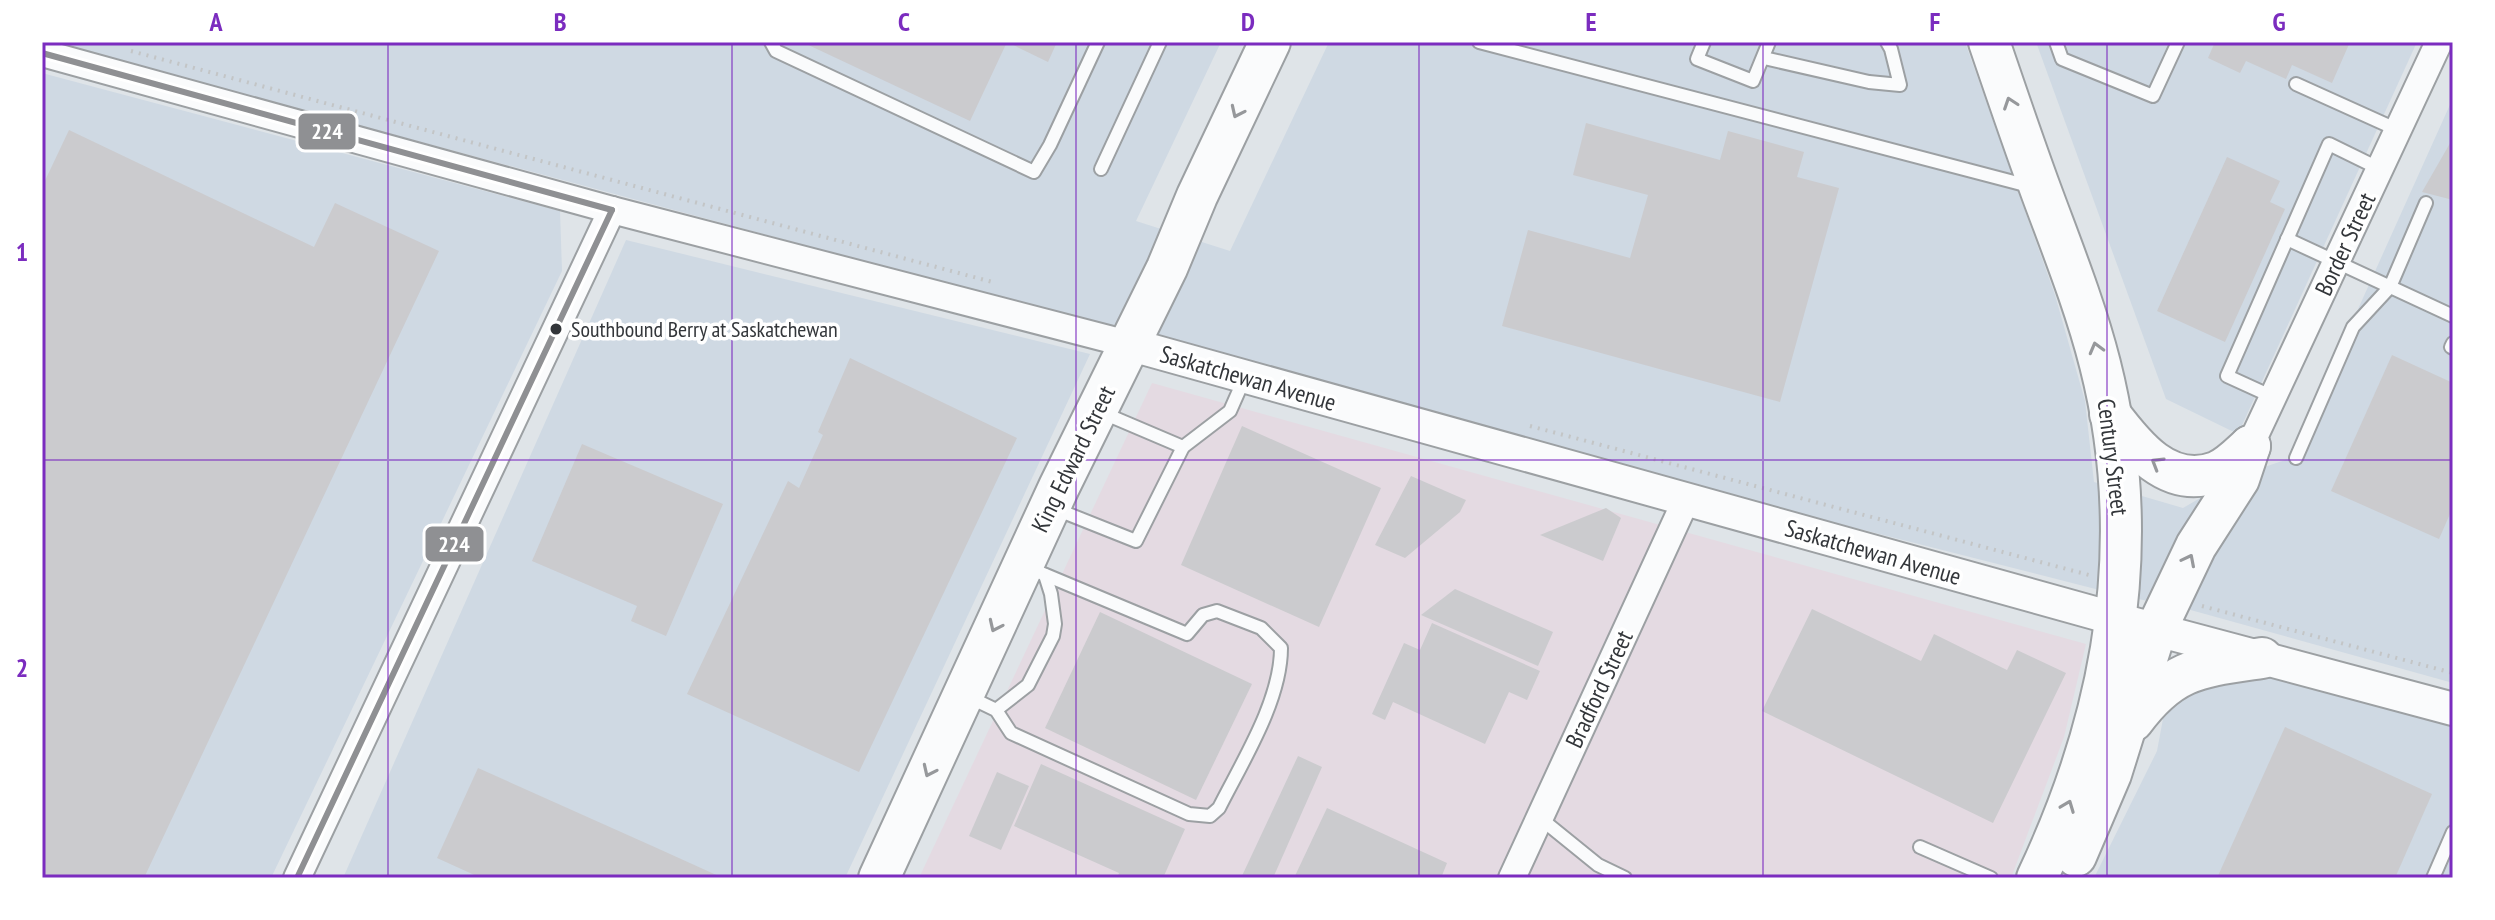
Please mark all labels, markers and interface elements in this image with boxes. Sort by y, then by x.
text: A [208,5,223,38]
text: B [554,5,567,38]
text: C [898,5,910,38]
text: D [1241,5,1255,38]
text: E [1585,5,1597,38]
text: F [1930,5,1941,38]
text: G [2272,5,2286,38]
one-way arrow [2003,96,2020,110]
one-way arrow [1231,104,1247,119]
line badge: 224 [297,112,357,151]
text: 224 [311,117,343,145]
street label: Border Street [2308,187,2382,300]
text: 1 [16,235,28,268]
place label: Southbound Berry at Saskatchewan [571,315,838,343]
marker: Southbound Berry at Saskatchewan [548,321,564,337]
street label: Saskatchewan Avenue [1156,338,1340,418]
one-way arrow [2089,341,2105,355]
street label: King Edward Street [1024,380,1122,537]
street label: Century Street [2090,397,2136,518]
one-way arrow [2151,457,2166,473]
street label: Saskatchewan Avenue [1781,512,1965,592]
line badge: 224 [424,525,485,563]
text: 224 [438,530,470,558]
one-way arrow [2180,553,2195,568]
one-way arrow [989,618,1005,632]
street label: Bradford Street [1558,625,1640,753]
text: 2 [16,651,28,684]
one-way arrow [922,763,938,777]
one-way arrow [2058,800,2075,814]

